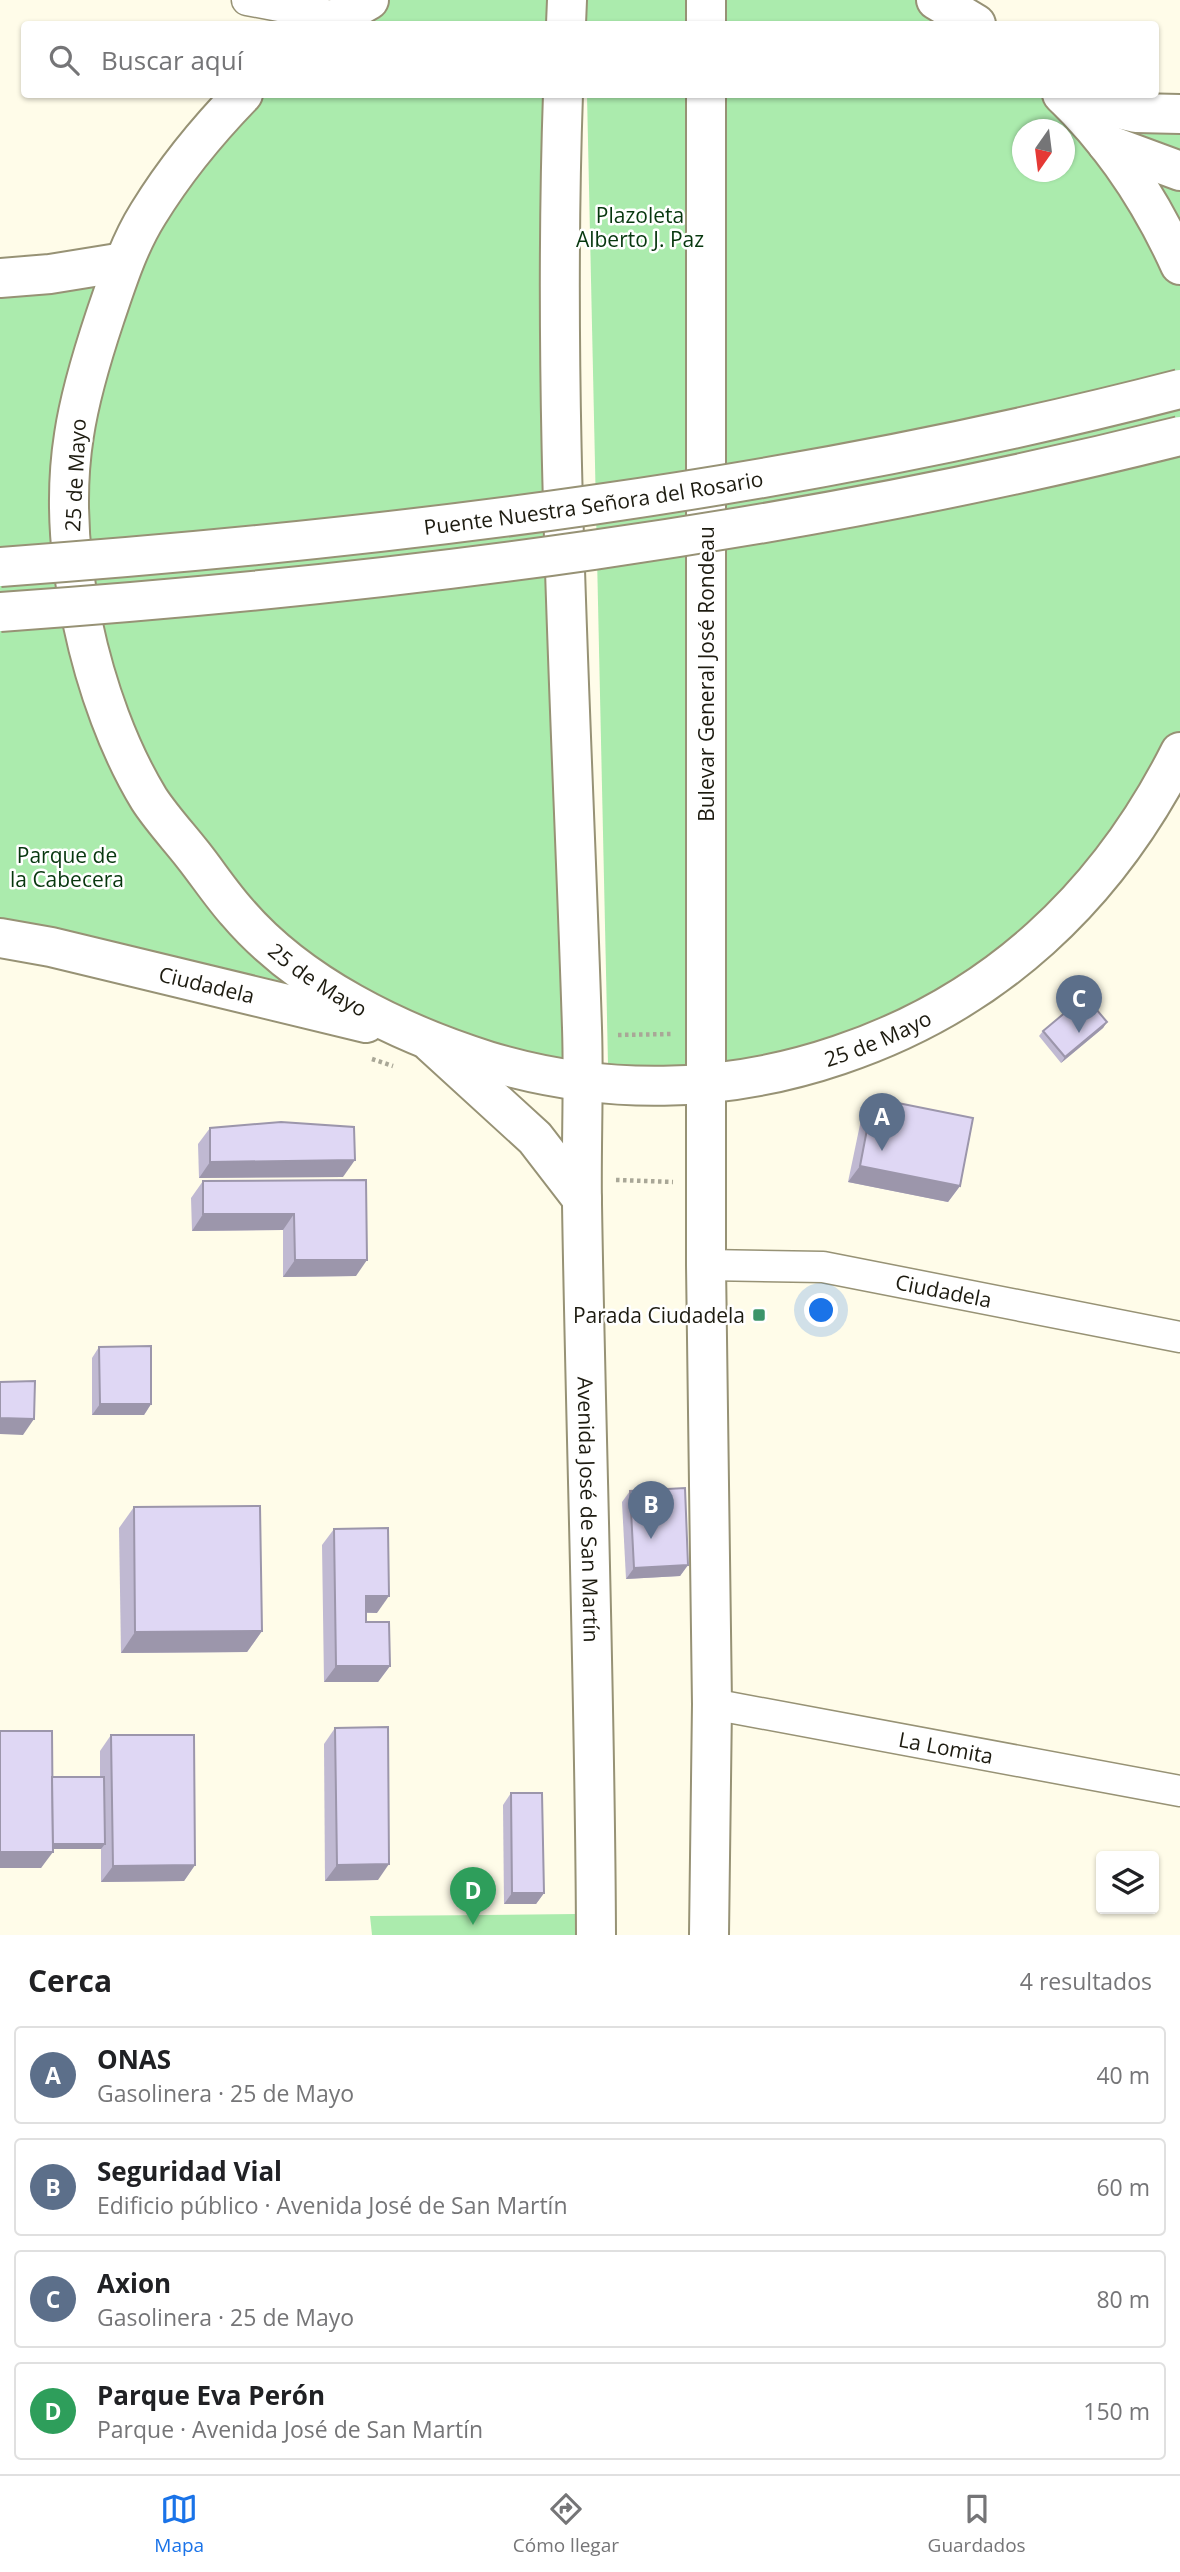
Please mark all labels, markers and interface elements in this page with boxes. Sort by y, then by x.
search box [21,21,1159,98]
icon: search [45,41,83,79]
text: Buscar aquí [101,42,243,78]
north arrow [1012,119,1075,182]
park label: Plazoleta Alberto J. Paz [576,201,704,253]
street label: 25 de Mayo [58,418,92,532]
street label: Puente Nuestra Señora del Rosario [422,464,765,541]
street label: Bulevar General José Rondeau [692,526,720,822]
park label: Parque de la Cabecera [10,841,124,893]
street label: 25 de Mayo [263,937,372,1023]
street label: Ciudadela [156,960,257,1010]
pin: C [1056,975,1102,1033]
street label: 25 de Mayo [821,1004,936,1073]
pin: A [859,1093,905,1151]
street label: Ciudadela [893,1268,994,1314]
your location [804,1293,838,1327]
place label: Parada Ciudadela [573,1301,745,1329]
marker: Parada Ciudadela [751,1307,767,1323]
street label: Avenida José de San Martín [571,1376,606,1643]
pin: B [628,1481,674,1539]
street label: La Lomita [896,1725,996,1770]
map controls [1096,1851,1159,1914]
button: layers [1096,1851,1159,1914]
pin: D [450,1867,496,1925]
text: Cerca [28,1960,112,2001]
text: 4 resultados [1020,1965,1152,1997]
text: ONAS [97,2041,171,2077]
text: A [45,2059,61,2091]
text: 40 m [1096,2059,1150,2091]
text: Gasolinera · 25 de Mayo [97,2077,354,2109]
text: Seguridad Vial [97,2153,282,2189]
text: B [45,2171,61,2203]
text: 60 m [1096,2171,1150,2203]
text: Edificio público · Avenida José de San Martín [97,2189,568,2221]
text: Axion [97,2265,171,2301]
text: C [46,2283,60,2315]
text: 80 m [1096,2283,1150,2315]
text: Gasolinera · 25 de Mayo [97,2301,354,2333]
text: Parque Eva Perón [97,2377,325,2413]
text: D [44,2395,62,2427]
text: 150 m [1083,2395,1150,2427]
text: Parque · Avenida José de San Martín [97,2413,483,2445]
tab: Mapa [154,2490,204,2558]
tab: Cómo llegar [513,2490,619,2558]
tab: Guardados [928,2490,1026,2558]

